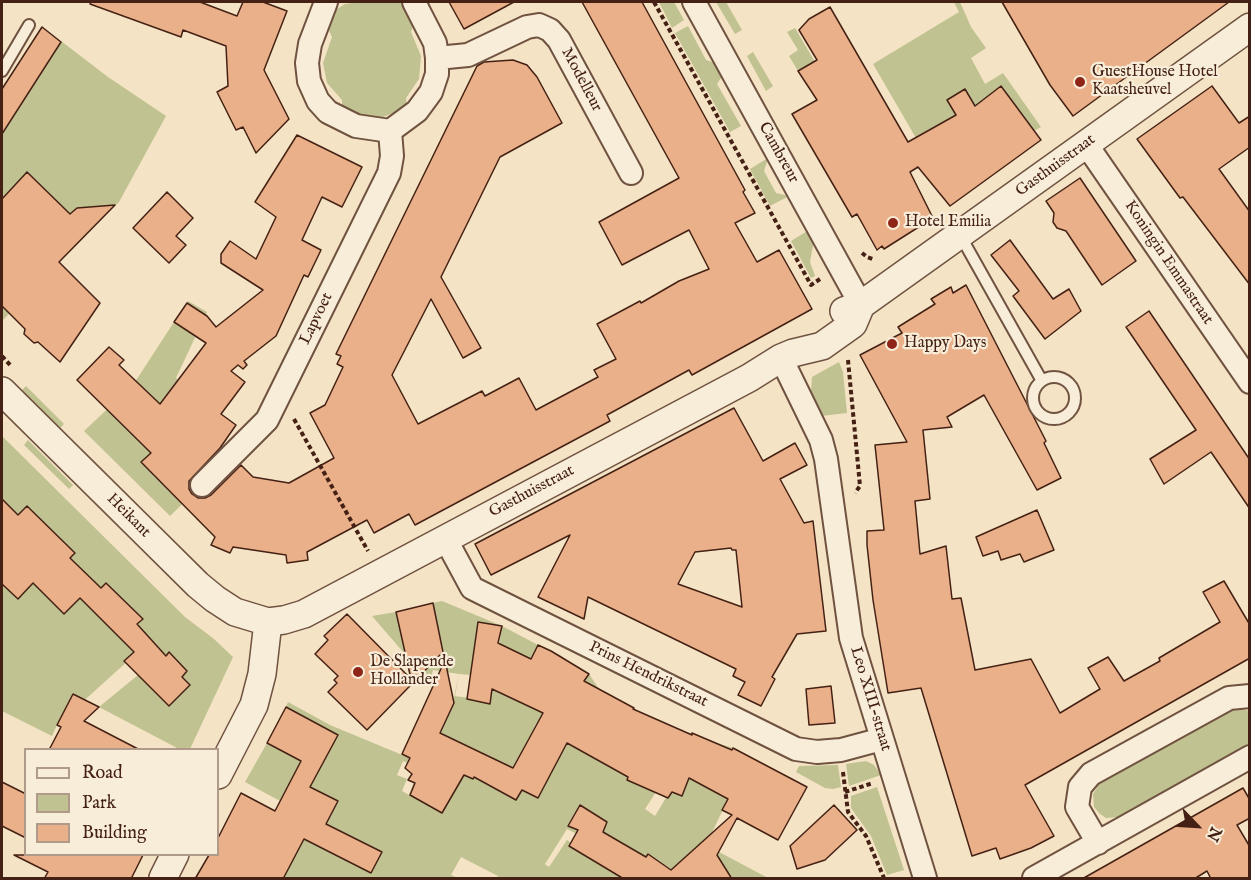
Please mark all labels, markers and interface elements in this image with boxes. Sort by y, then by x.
street label: Modelleur [556,45,606,115]
place label: GuestHouse Hotel Kaatsheuvel [1092,63,1218,101]
marker: GuestHouse Hotel Kaatsheuvel [1073,75,1087,89]
street label: Cambreur [753,119,803,187]
street label: Gasthuisstraat [1012,131,1100,201]
street label: Koningin Emmastraat [1119,197,1217,329]
place label: Hotel Emilia [905,213,991,233]
marker: Hotel Emilia [886,216,900,230]
street label: Lapvoet [296,290,338,348]
place label: Happy Days [904,334,986,354]
marker: Happy Days [885,337,899,351]
street label: Gasthuisstraat [486,462,578,522]
street label: Heikant [102,490,154,542]
street label: Prins Hendrikstraat [585,638,711,712]
street label: Leo XIII-straat [845,644,895,754]
place label: De Slapende Hollander [370,653,454,691]
marker: De Slapende Hollander [351,665,365,679]
legend [24,748,219,856]
text: Road [82,762,123,785]
text: Park [82,792,116,815]
north arrow [1167,796,1227,856]
text: Building [82,822,147,845]
text: N [1201,823,1225,844]

